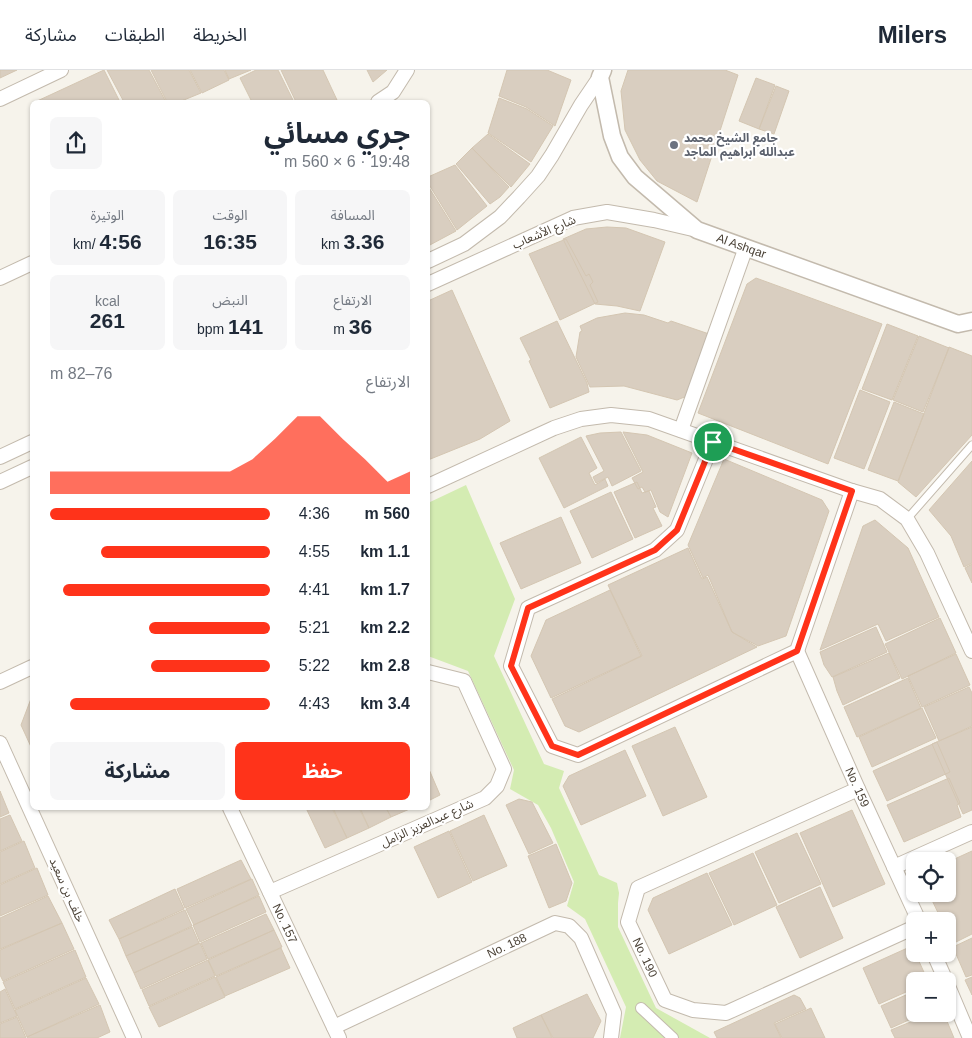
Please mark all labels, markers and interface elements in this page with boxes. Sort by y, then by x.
text: Milers [878,21,947,48]
text: مشاركة [25,25,77,45]
text: الطبقات [105,25,165,45]
text: الخريطة [193,25,247,45]
button: share [50,117,102,169]
text: جري مسائي [264,118,410,149]
place label: جامع الشيخ محمد عبدالله ابراهيم الماجد [684,131,795,161]
marker: جامع الشيخ محمد عبدالله ابراهيم الماجد [668,139,680,151]
text: 19:48 · 6 × 560 m [284,153,410,170]
text: الوتيرة [91,207,124,223]
text: الوقت [212,207,248,223]
text: المسافة [331,207,375,223]
street label: شارع الأشعاب [510,212,579,253]
text: 4:56 [100,230,142,253]
text: 16:35 [203,230,257,253]
text: 3.36 [344,230,384,253]
street label: Al Ashqar [715,231,768,261]
text: /km [73,236,100,252]
text: km [321,236,344,252]
text: النبض [212,292,248,308]
text: الارتفاع [333,292,372,308]
text: kcal [95,293,120,309]
text: 261 [90,309,125,332]
text: 141 [228,315,263,338]
text: 36 [349,315,372,338]
text: bpm [197,321,228,337]
text: m [333,321,349,337]
text: 76–82 m [50,365,112,382]
text: الارتفاع [366,373,410,390]
pin [692,421,734,463]
icon: arrive [699,428,727,456]
text: 4:36 [299,505,330,522]
text: 560 m [365,505,410,522]
text: 4:55 [299,543,330,560]
text: 1.1 km [360,543,410,560]
text: 4:41 [299,581,330,598]
text: 1.7 km [360,581,410,598]
text: 5:21 [299,619,330,636]
text: 2.2 km [360,619,410,636]
text: 5:22 [299,657,330,674]
text: 2.8 km [360,657,410,674]
text: 4:43 [299,695,330,712]
text: 3.4 km [360,695,410,712]
button: مشاركة [50,742,225,800]
button: حفظ [235,742,410,800]
street label: No. 159 [842,765,873,810]
street label: شارع عبدالعزيز الزامل [379,796,476,852]
map controls [906,852,956,1022]
button: locate [906,852,956,902]
street label: خلف بن سعيد [47,856,87,924]
street label: No. 157 [269,902,300,946]
button: + [906,912,956,962]
street label: No. 188 [485,930,529,961]
street label: No. 190 [629,935,660,980]
button: − [906,972,956,1022]

